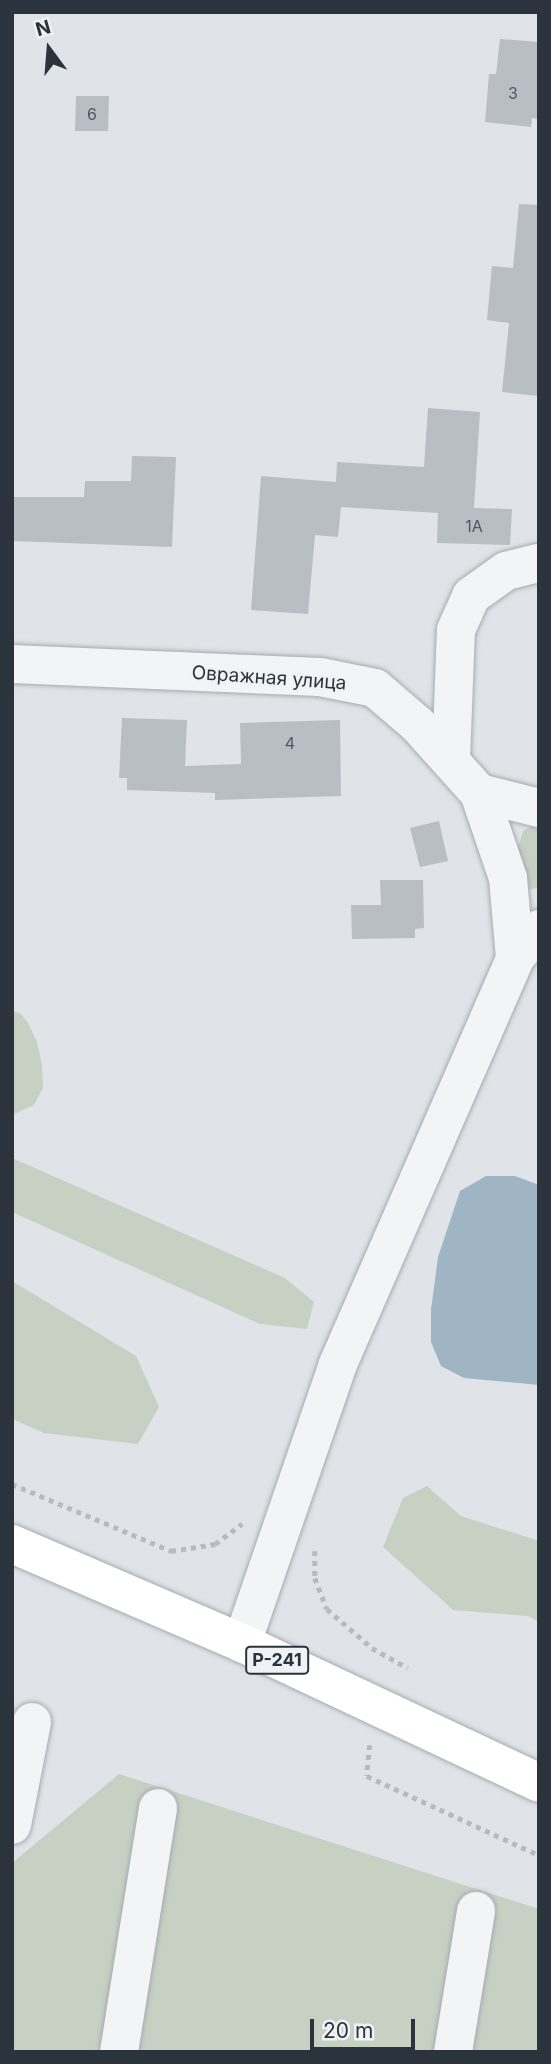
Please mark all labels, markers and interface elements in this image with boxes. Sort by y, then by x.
north arrow [14,14,84,84]
text: N [33,15,53,41]
house number: 3 [508,83,518,103]
house number: 6 [87,104,97,124]
house number: 1А [465,516,483,536]
street label: Овражная улица [191,661,347,695]
house number: 4 [285,733,295,753]
road number: Р-241 [244,1646,310,1674]
scale bar [313,2004,418,2048]
text: 20 m [323,2018,373,2043]

